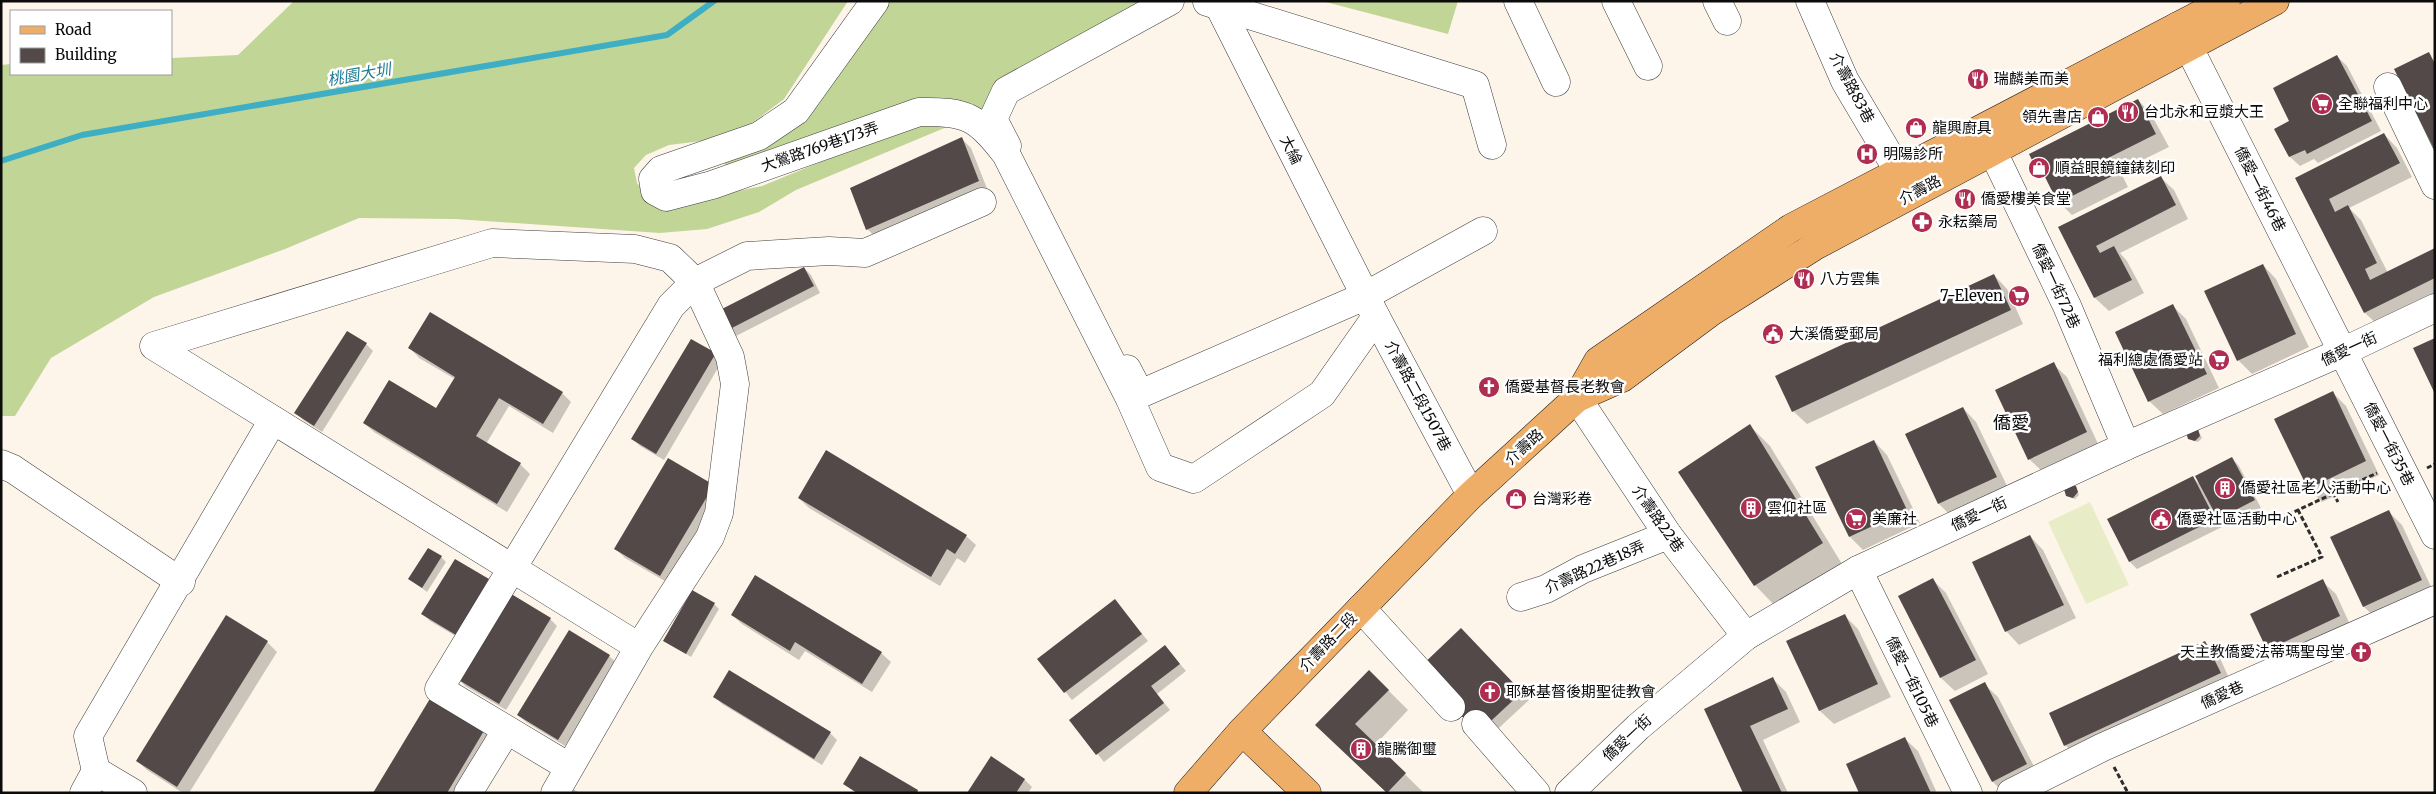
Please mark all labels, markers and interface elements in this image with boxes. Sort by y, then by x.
legend [10,10,172,75]
text: Road [55,20,91,39]
text: Building [55,45,117,64]
street label: 介壽路83巷 [1826,49,1879,126]
water label: 桃園大圳 [326,58,394,89]
restaurant icon: 瑞麟美而美 [1966,67,1990,91]
place label: 瑞麟美而美 [1994,69,2069,88]
supermarket icon: 全聯福利中心 [2310,92,2334,116]
place label: 全聯福利中心 [2338,94,2428,113]
restaurant icon: 台北永和豆漿大王 [2116,100,2140,124]
place label: 台北永和豆漿大王 [2144,102,2264,121]
shop icon: 領先書店 [2086,105,2110,129]
place label: 領先書店 [2022,107,2082,126]
shop icon: 龍興廚具 [1904,116,1928,140]
street label: 大鶯路769巷173弄 [758,117,881,176]
place label: 龍興廚具 [1932,118,1992,137]
street label: 大綸 [1276,132,1307,167]
hospital icon: 明陽診所 [1855,142,1879,166]
street label: 僑愛一街46巷 [2231,143,2290,235]
place label: 明陽診所 [1883,144,1943,163]
shop icon: 順益眼鏡鐘錶刻印 [2027,156,2051,180]
place label: 順益眼鏡鐘錶刻印 [2055,158,2175,177]
street label: 介壽路 [1895,171,1944,209]
restaurant icon: 僑愛樓美食堂 [1953,187,1977,211]
place label: 僑愛樓美食堂 [1981,189,2071,208]
pharmacy icon: 永耘藥局 [1910,210,1934,234]
place label: 永耘藥局 [1938,212,1998,231]
street label: 僑愛一街72巷 [2028,240,2085,332]
restaurant icon: 八方雲集 [1792,267,1816,291]
place label: 八方雲集 [1820,269,1880,288]
supermarket icon: 7-Eleven [2007,284,2031,308]
place label: 7-Eleven [1940,286,2003,305]
public building icon: 大溪僑愛郵局 [1761,322,1785,346]
place label: 大溪僑愛郵局 [1789,324,1879,343]
street label: 僑愛一街 [2318,327,2380,370]
street label: 介壽路二段1507巷 [1381,337,1456,454]
supermarket icon: 福利總處僑愛站 [2207,348,2231,372]
place label: 福利總處僑愛站 [2098,350,2203,369]
church icon: 僑愛基督長老教會 [1477,375,1501,399]
place label: 僑愛基督長老教會 [1505,377,1625,396]
street label: 僑愛一街35巷 [2360,399,2419,489]
district label: 僑愛 [1993,411,2029,434]
street label: 介壽路 [1501,425,1547,469]
building icon: 僑愛社區老人活動中心 [2213,476,2237,500]
place label: 僑愛社區老人活動中心 [2241,478,2391,497]
street label: 介壽路22巷 [1628,481,1688,556]
shop icon: 台灣彩卷 [1504,487,1528,511]
place label: 台灣彩卷 [1532,489,1592,508]
street label: 僑愛一街 [1948,492,2010,535]
building icon: 雲仰社區 [1739,496,1763,520]
place label: 雲仰社區 [1767,498,1827,517]
supermarket icon: 美廉社 [1844,507,1868,531]
public building icon: 僑愛社區活動中心 [2149,507,2173,531]
place label: 美廉社 [1872,509,1917,528]
place label: 僑愛社區活動中心 [2177,509,2297,528]
street label: 介壽路22巷18弄 [1542,536,1648,597]
street label: 介壽路二段 [1295,608,1361,675]
street label: 僑愛一街105巷 [1882,633,1943,731]
church icon: 天主教僑愛法蒂瑪聖母堂 [2349,640,2373,664]
place label: 天主教僑愛法蒂瑪聖母堂 [2180,642,2345,661]
street label: 僑愛巷 [2197,677,2246,712]
church icon: 耶穌基督後期聖徒教會 [1478,680,1502,704]
place label: 耶穌基督後期聖徒教會 [1506,682,1656,701]
street label: 僑愛一街 [1598,710,1655,765]
building icon: 龍騰御璽 [1349,737,1373,761]
place label: 龍騰御璽 [1377,739,1437,758]

